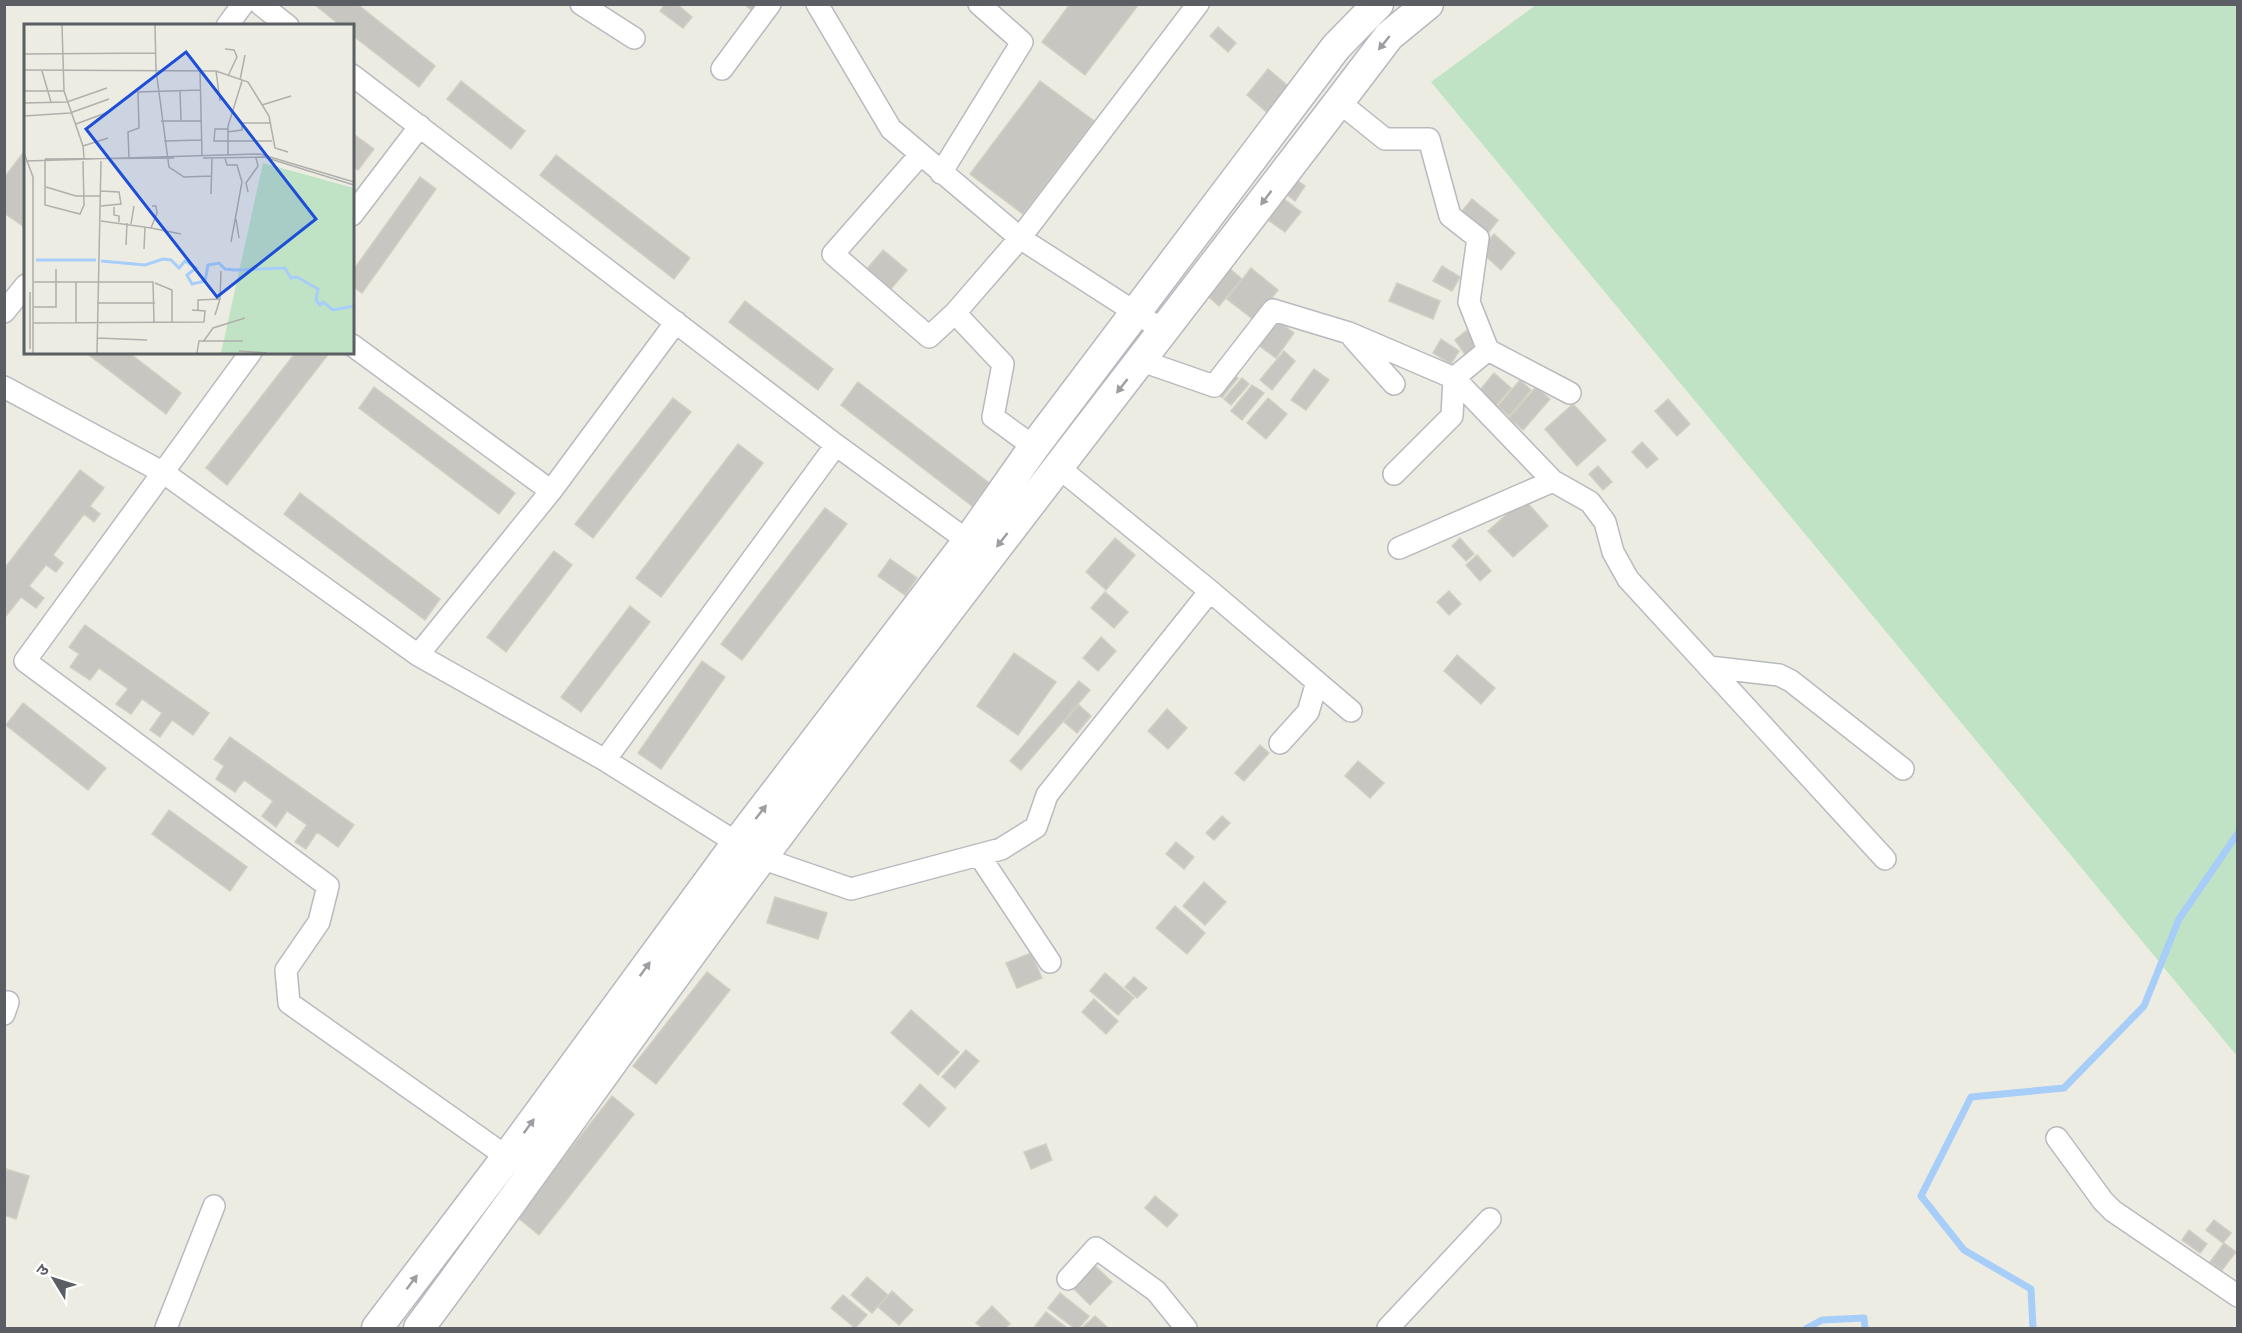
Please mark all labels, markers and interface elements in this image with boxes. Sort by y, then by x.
inset map [24,24,354,354]
one-way arrow [1378,35,1391,51]
one-way arrow [1260,190,1273,206]
one-way arrow [1116,378,1129,394]
one-way arrow [996,532,1008,547]
one-way arrow [754,804,767,820]
one-way arrow [638,961,650,976]
one-way arrow [523,1119,535,1135]
north arrow [24,1249,84,1309]
text: उ [31,1259,54,1280]
one-way arrow [406,1274,418,1290]

